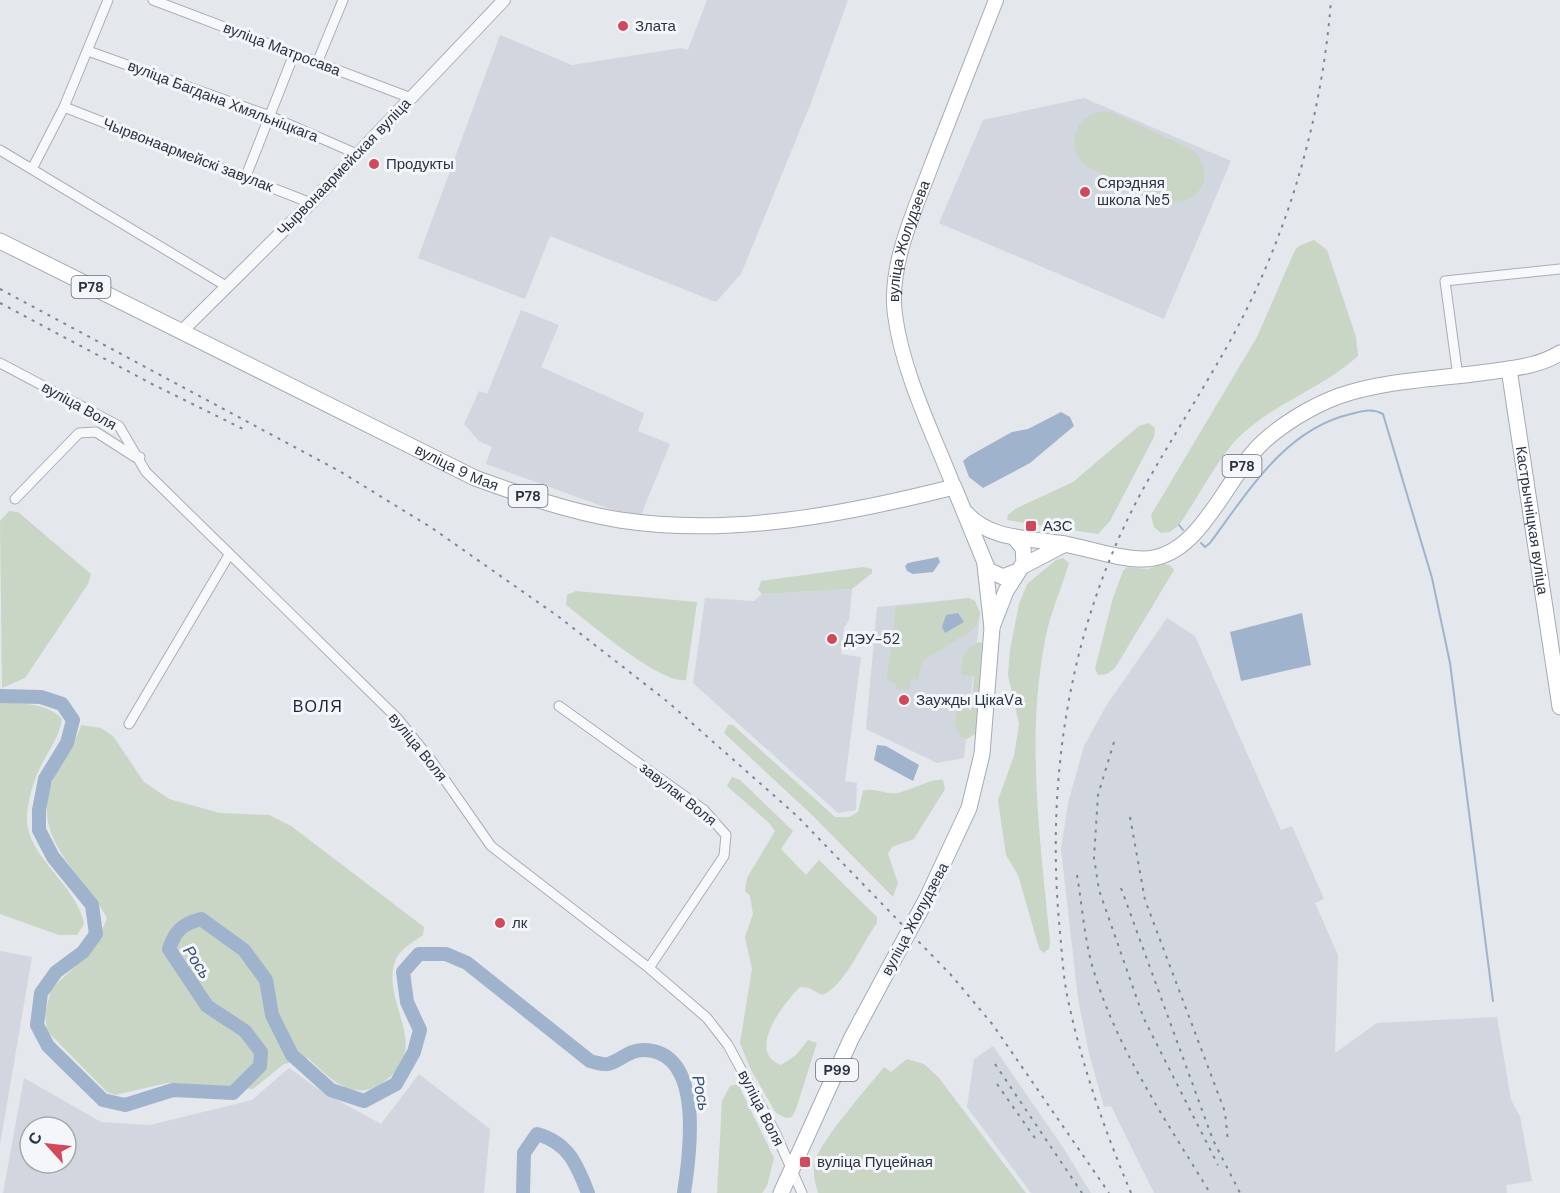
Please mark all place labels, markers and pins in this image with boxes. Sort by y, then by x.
place label: Злата [635,16,677,36]
marker: Злата [616,19,630,33]
place label: Продукты [386,154,454,174]
marker: Продукты [367,157,381,171]
place label: Сярэдняя школа №5 [1097,173,1170,210]
marker: Сярэдняя школа №5 [1078,185,1092,199]
place label: АЗС [1043,516,1073,536]
marker: АЗС [1024,519,1038,533]
place label: ДЭУ-52 [844,629,900,649]
marker: ДЭУ-52 [825,632,839,646]
place label: Заужды ЦікаVа [916,690,1023,710]
marker: Заужды ЦікаVа [897,693,911,707]
place label: лк [512,913,528,933]
marker: лк [493,916,507,930]
place label: вуліца Пуцейная [817,1152,933,1172]
marker: вуліца Пуцейная [798,1155,812,1169]

